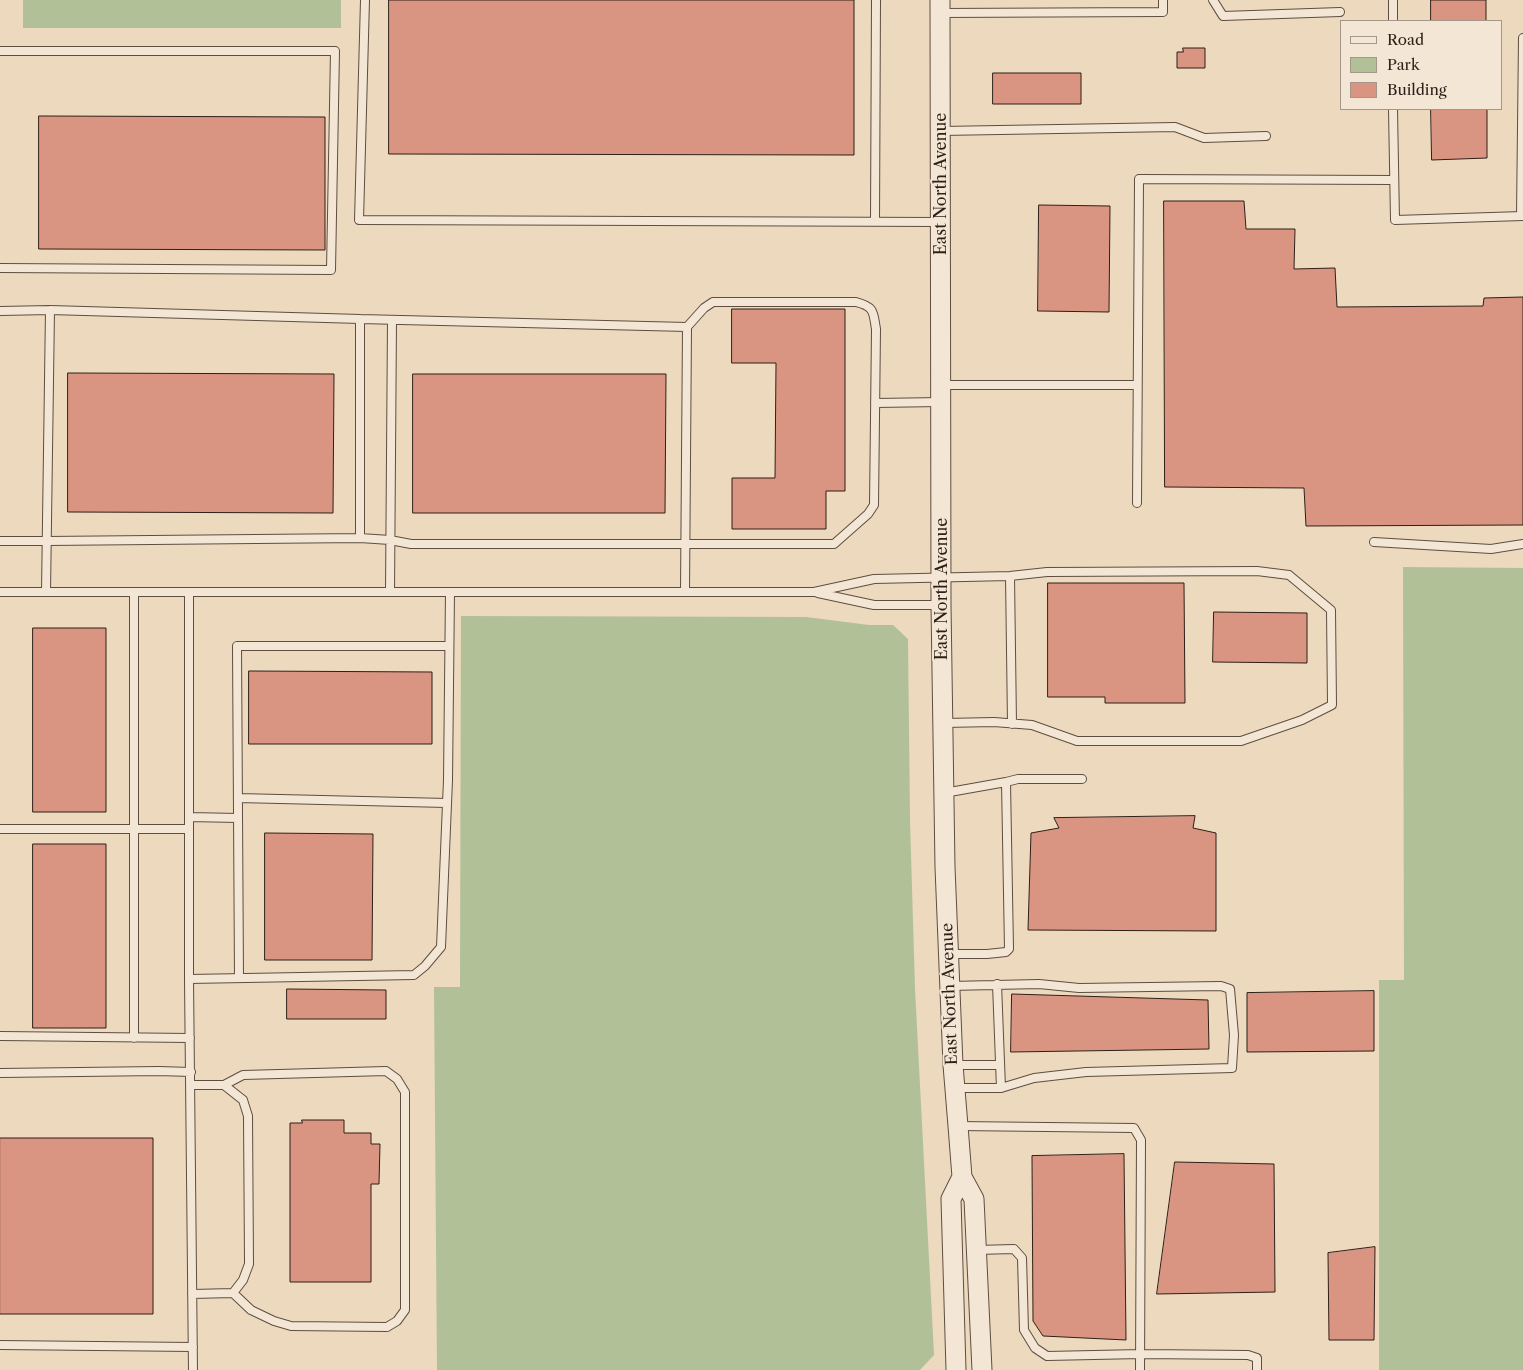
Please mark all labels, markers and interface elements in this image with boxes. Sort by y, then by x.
legend [1340,20,1503,110]
text: Road [1387,30,1424,49]
text: Park [1387,55,1420,74]
text: Building [1387,80,1447,99]
street label: East North Avenue [931,113,951,255]
street label: East North Avenue [932,518,952,660]
street label: East North Avenue [938,922,962,1066]

